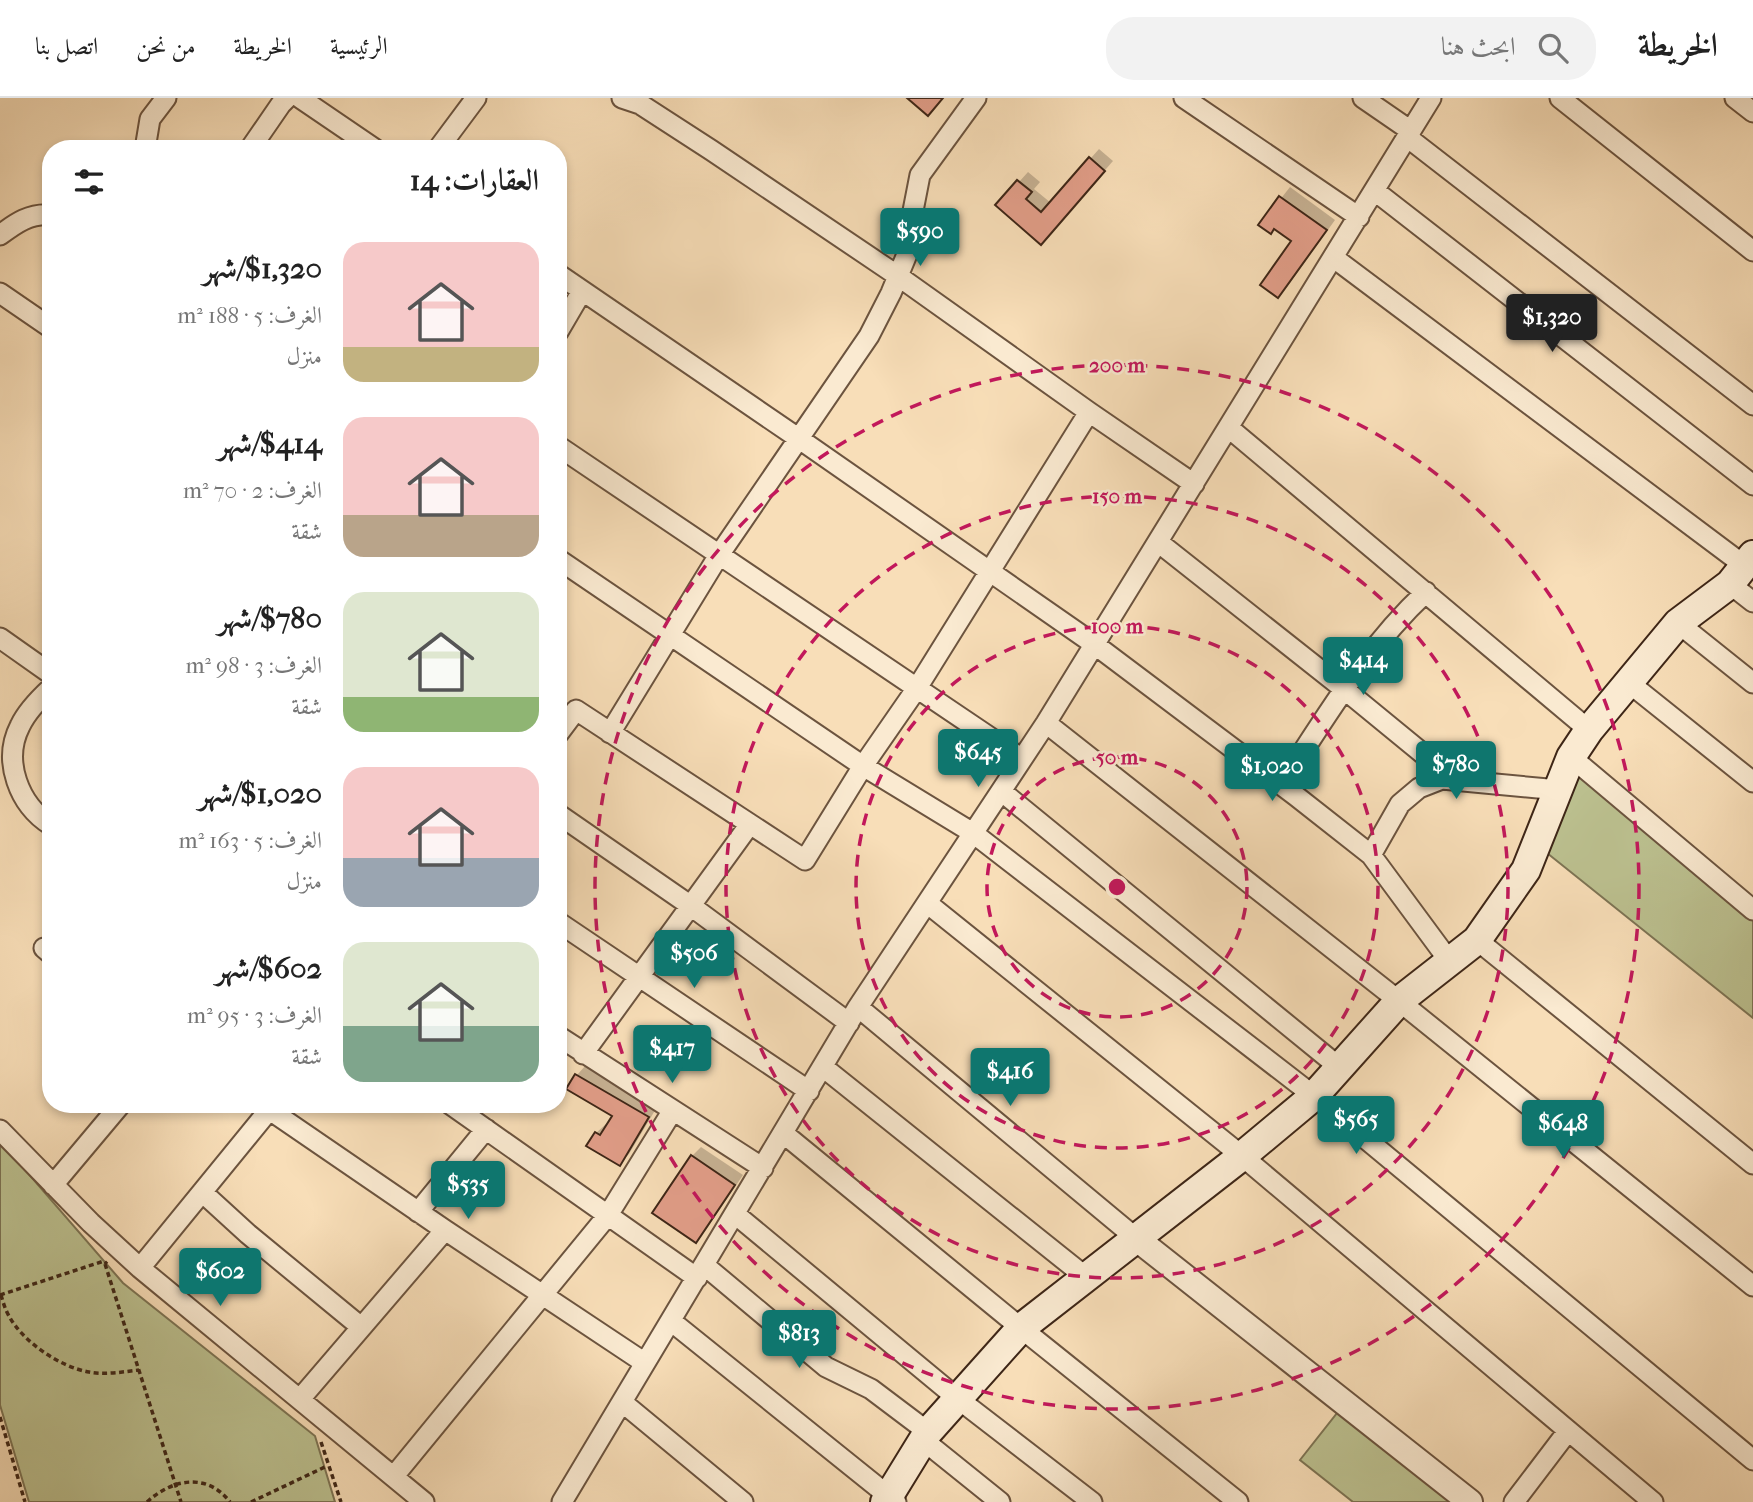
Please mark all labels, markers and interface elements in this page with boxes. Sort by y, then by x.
search box [1106,17,1596,80]
text: الخريطة [1638,26,1718,65]
icon: search [1534,29,1572,67]
text: ابحث هنا [1441,31,1516,62]
text: اتصل بنا [35,32,98,60]
text: من نحن [136,32,196,60]
text: الخريطة [234,32,292,60]
text: الرئيسية [330,32,388,60]
icon: filters [70,163,108,201]
text: العقارات: 14 [410,163,539,198]
pin: $590 [879,208,961,268]
text: $590 [896,217,944,244]
text: $1,320/شهر [203,251,322,286]
icon: home [399,270,483,354]
pin: $1,320 [1495,294,1609,354]
text: الغرف: 5 · 188 m² [177,302,322,329]
text: $1,320 [1522,303,1582,330]
text: منزل [287,343,322,370]
text: 200 m [1089,353,1146,377]
text: $414/شهر [218,426,322,461]
icon: home [399,445,483,529]
text: الغرف: 2 · 70 m² [183,477,322,504]
text: 150 m [1092,484,1143,508]
text: شقة [292,518,322,545]
text: $780/شهر [218,601,322,636]
text: 100 m [1091,614,1144,638]
icon: home [399,620,483,704]
pin: $414 [1322,638,1404,697]
text: $414 [1339,646,1387,673]
text: الغرف: 3 · 98 m² [185,652,322,679]
text: شقة [292,693,322,720]
pin: $645 [937,730,1019,789]
text: $645 [954,738,1002,765]
pin: $780 [1415,742,1497,801]
pin: $1,020 [1215,744,1329,803]
text: 50 m [1096,745,1139,769]
text: $780 [1432,750,1480,777]
text: $1,020 [1241,752,1303,779]
text: $1,020/شهر [198,776,322,811]
icon: home [399,795,483,879]
text: الغرف: 5 · 163 m² [179,827,322,854]
text: منزل [287,868,322,895]
centre of rings [1105,875,1129,899]
pin: $506 [653,930,735,990]
text: $506 [670,939,718,966]
text: $602/شهر [216,951,322,986]
icon: home [399,970,483,1054]
text: الغرف: 3 · 95 m² [187,1002,322,1029]
pin: $417 [631,1026,713,1085]
text: $417 [649,1034,695,1061]
text: شقة [292,1043,322,1070]
pin: $416 [969,1048,1051,1108]
text: $416 [987,1057,1033,1084]
pin: $565 [1315,1096,1397,1156]
pin: $648 [1522,1100,1604,1160]
text: $565 [1334,1105,1379,1132]
text: $648 [1538,1109,1588,1136]
pin: $535 [427,1162,509,1221]
text: $535 [447,1170,489,1197]
pin: $602 [179,1248,261,1308]
text: $602 [195,1257,245,1284]
pin: $813 [758,1310,840,1370]
text: $813 [778,1319,820,1346]

